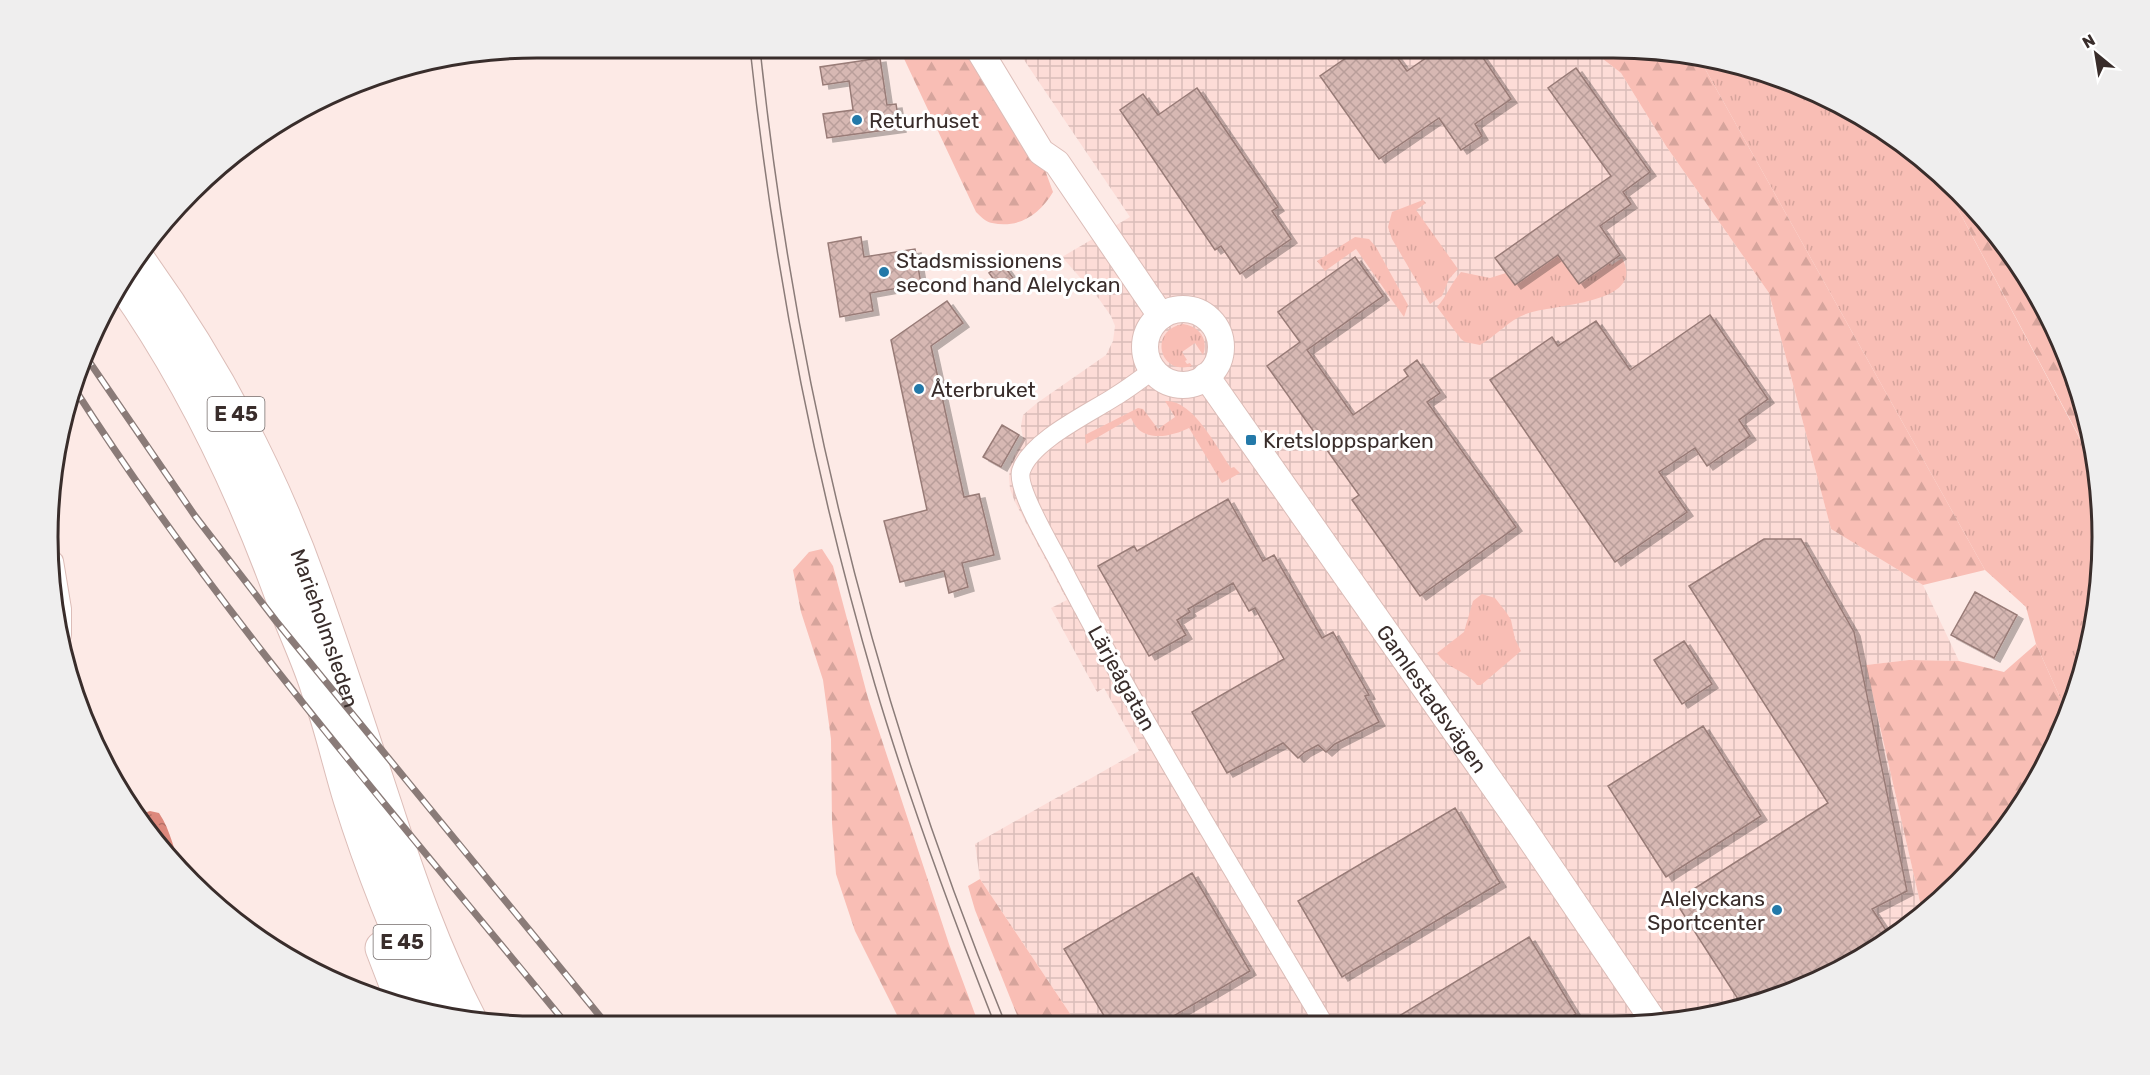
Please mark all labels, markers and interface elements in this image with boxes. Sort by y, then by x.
north arrow [2066,24,2126,84]
text: N [2079,30,2098,53]
place label: Returhuset [869,108,979,133]
marker: Returhuset [850,113,864,127]
place label: Stadsmissionens second hand Alelyckan [896,248,1120,297]
marker: Stadsmissionens second hand Alelyckan [877,265,891,279]
place label: Återbruket [931,377,1036,402]
marker: Återbruket [912,382,926,396]
road number: E 45 [208,397,264,431]
place label: Kretsloppsparken [1263,428,1434,453]
marker: Kretsloppsparken [1244,433,1258,447]
street label: Marieholmsleden [286,545,364,711]
street label: Gamlestadsvägen [1372,620,1493,777]
street label: Lärjeågatan [1083,621,1161,735]
place label: Alelyckans Sportcenter [1647,886,1765,935]
marker: Alelyckans Sportcenter [1770,903,1784,917]
road number: E 45 [374,925,430,959]

